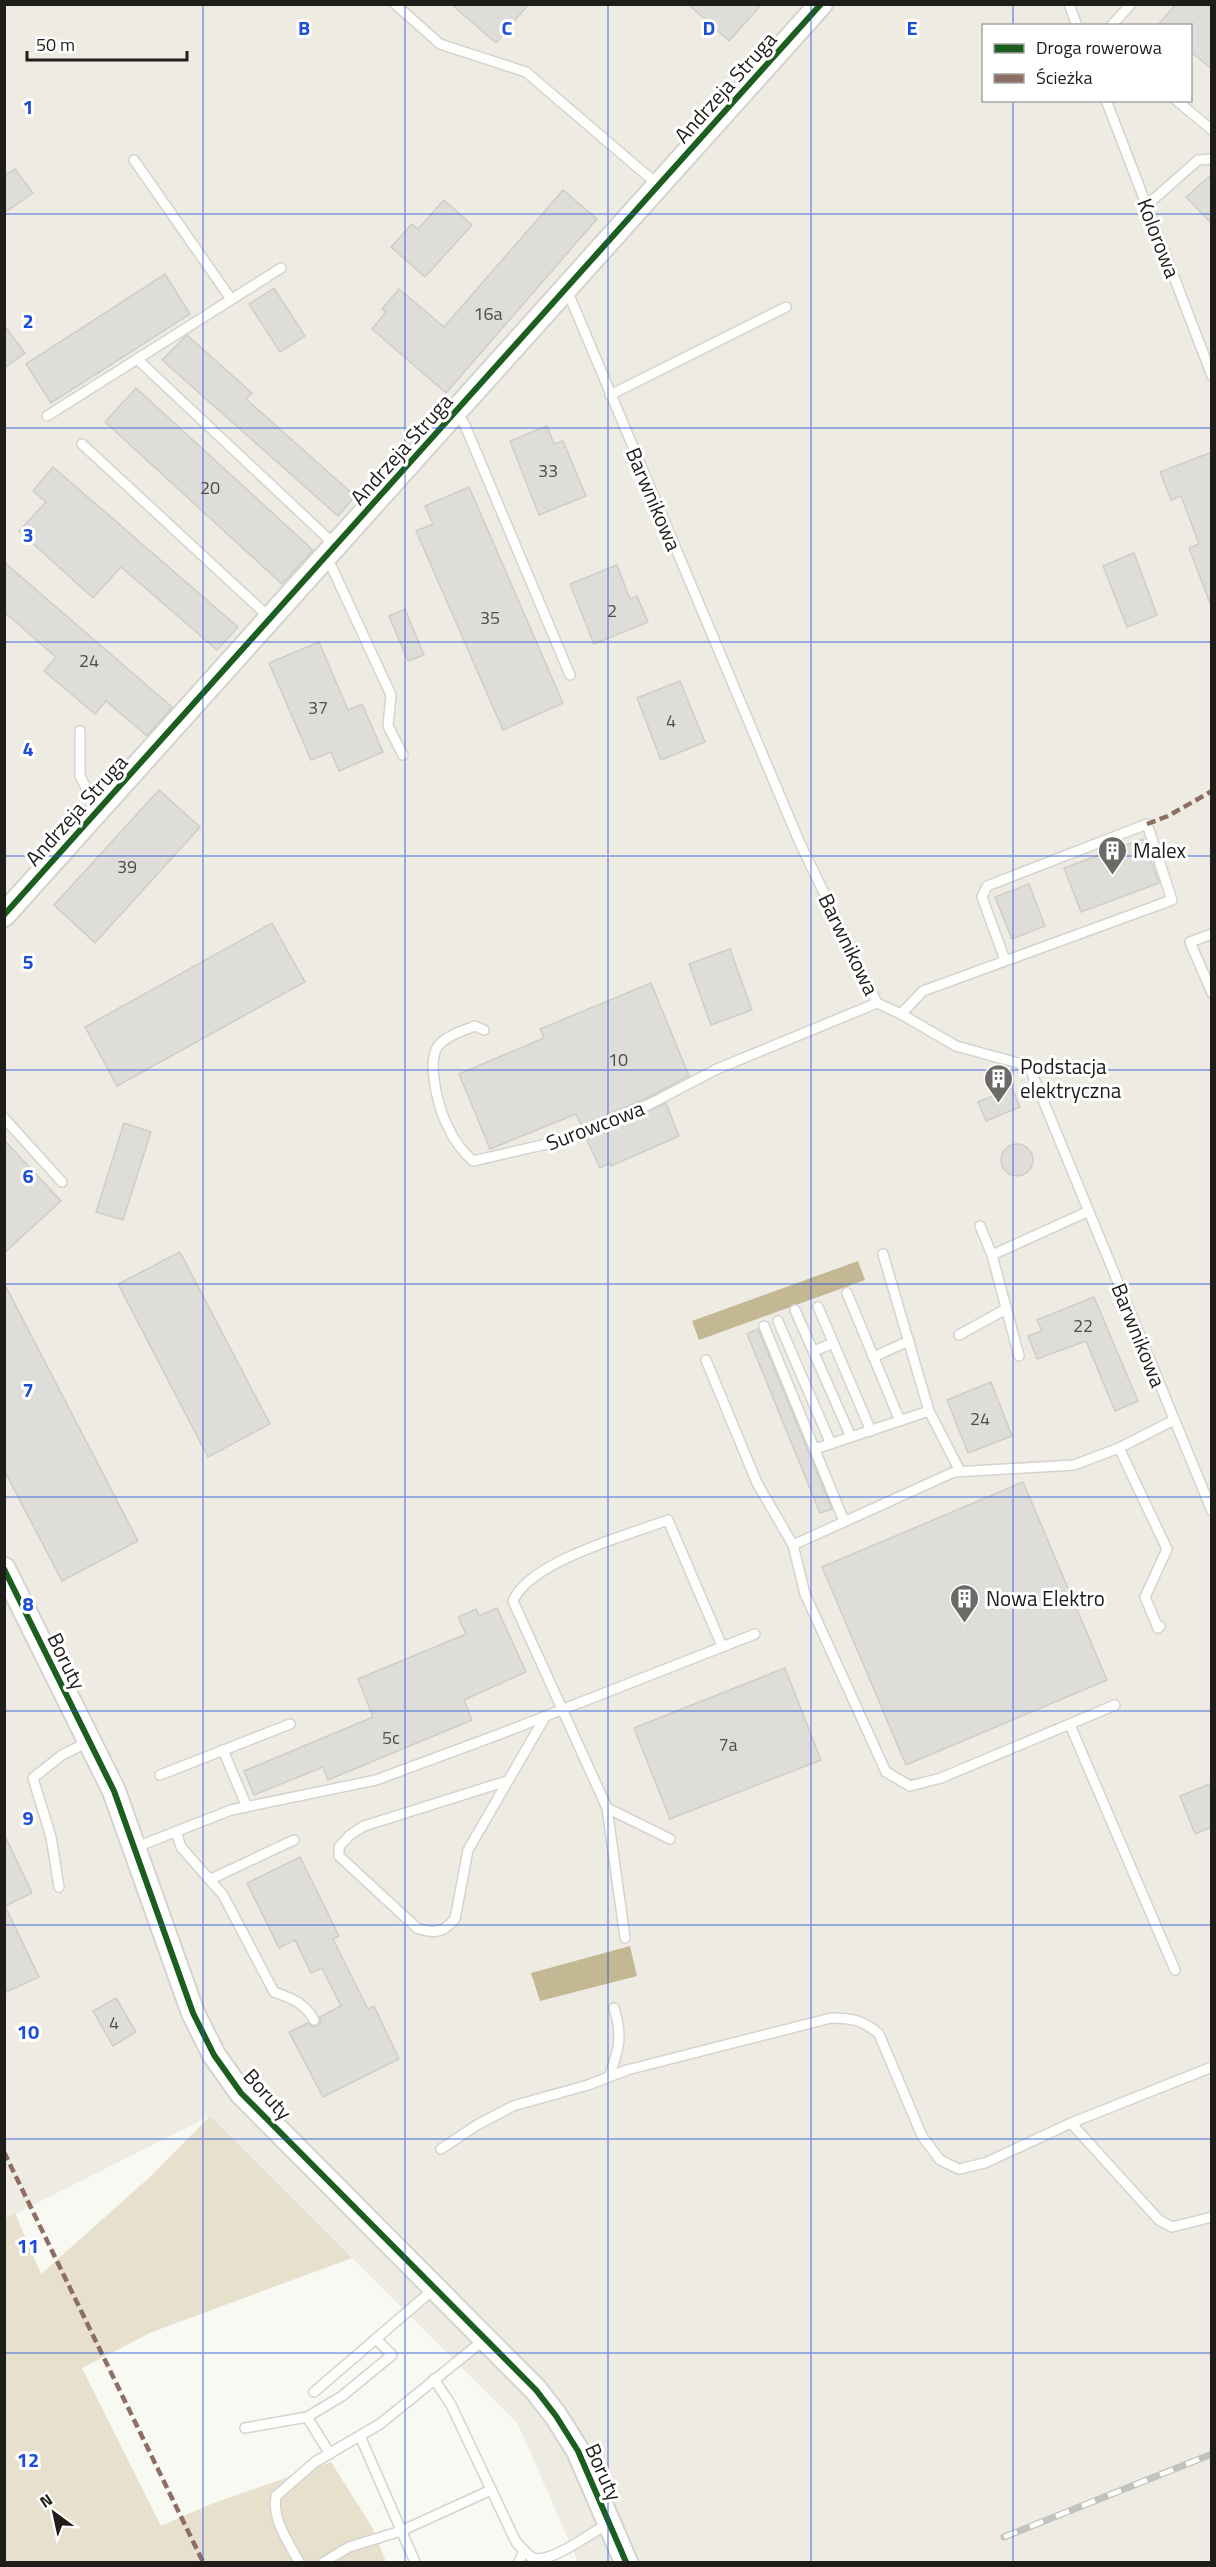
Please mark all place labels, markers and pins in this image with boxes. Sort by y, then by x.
building icon: Malex [1096,834,1128,876]
place label: Malex [1133,834,1187,866]
place label: Podstacja elektryczna [1020,1050,1122,1106]
building icon: Podstacja elektryczna [983,1062,1015,1104]
building icon: Nowa Elektro [949,1582,981,1624]
place label: Nowa Elektro [986,1582,1105,1614]

